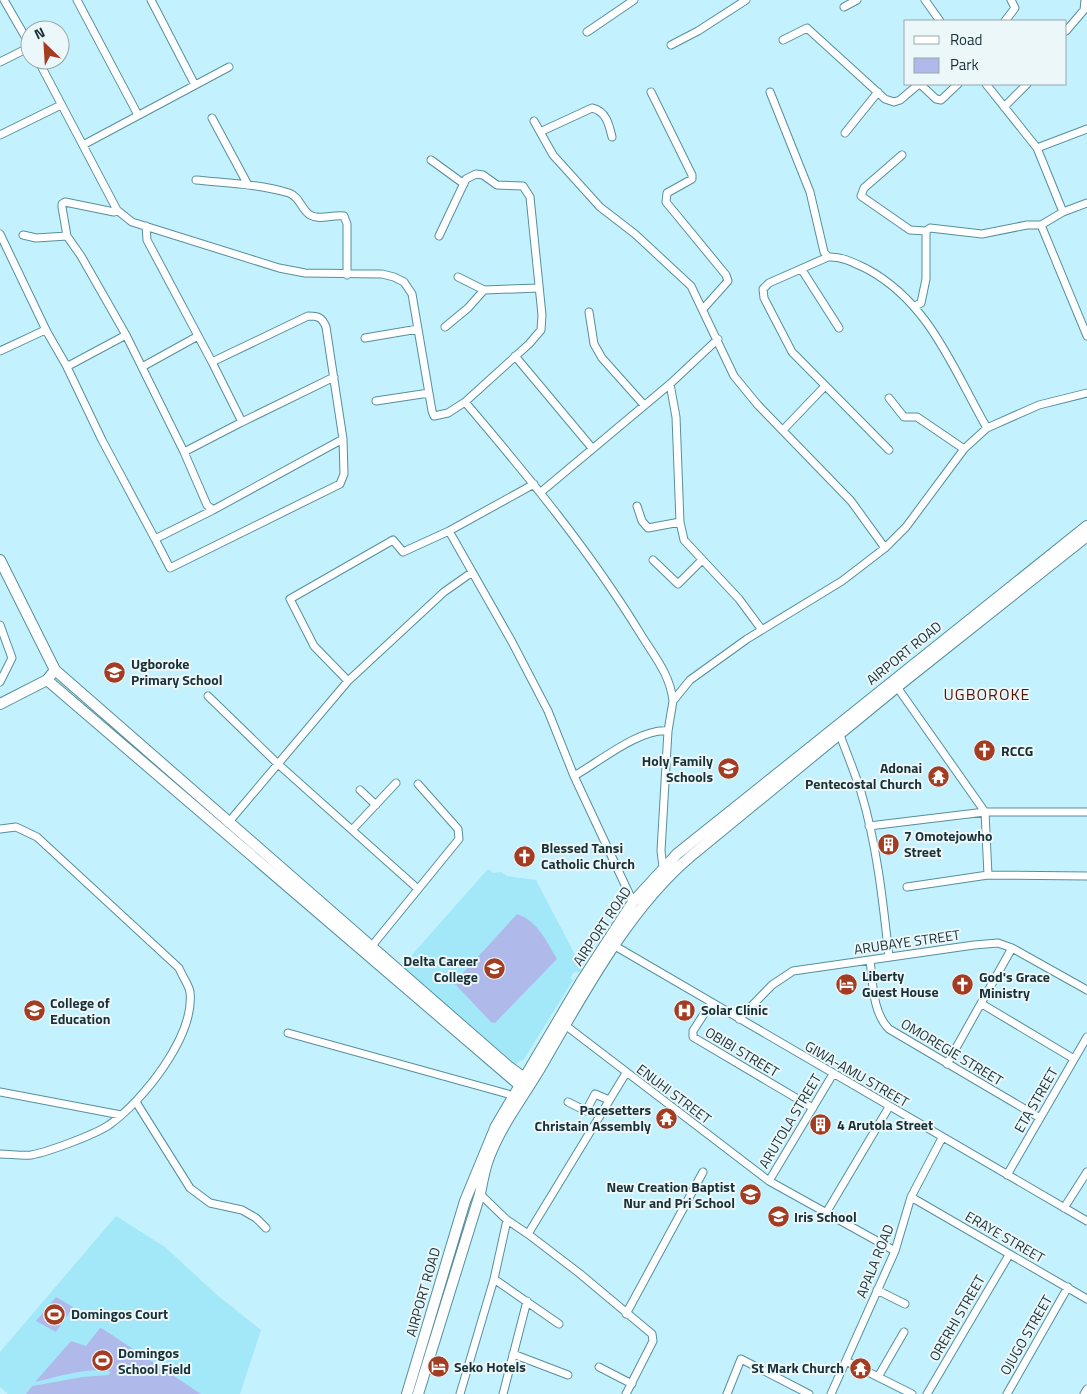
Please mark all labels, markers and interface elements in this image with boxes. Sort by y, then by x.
north arrow [20,20,70,70]
legend [904,20,1067,85]
text: N [30,21,48,44]
text: Road [950,28,982,51]
text: Park [950,53,979,76]
street label: AIRPORT ROAD [861,616,946,690]
place label: Ugboroke Primary School [131,653,223,690]
school or university icon: Ugboroke Primary School [103,660,127,684]
district label: UGBOROKE [944,682,1030,706]
church icon: RCCG [973,739,997,763]
place label: RCCG [1001,740,1033,761]
place label: Holy Family Schools [642,750,713,787]
school or university icon: Holy Family Schools [717,757,741,781]
place label: Adonai Pentecostal Church [805,757,922,794]
temple icon: Adonai Pentecostal Church [926,764,950,788]
place label: 7 Omotejowho Street [904,825,993,862]
building icon: 7 Omotejowho Street [876,832,900,856]
place label: Blessed Tansi Catholic Church [541,837,635,874]
church icon: Blessed Tansi Catholic Church [513,844,537,868]
street label: AIRPORT ROAD [567,882,636,970]
street label: ARUBAYE STREET [853,924,962,959]
place label: Delta Career College [403,950,478,987]
school or university icon: Delta Career College [482,957,506,981]
place label: Liberty Guest House [862,965,939,1002]
place label: God's Grace Ministry [979,966,1050,1003]
hotel icon: Liberty Guest House [834,972,858,996]
church icon: God's Grace Ministry [951,973,975,997]
place label: College of Education [50,992,110,1029]
hospital icon: Solar Clinic [673,998,697,1022]
school or university icon: College of Education [22,999,46,1023]
place label: Solar Clinic [701,999,768,1020]
street label: OMOREGIE STREET [897,1013,1008,1091]
street label: OBIBI STREET [701,1021,784,1082]
street label: GIWA-AMU STREET [801,1035,914,1112]
street label: ENUHI STREET [633,1059,717,1129]
street label: ETA STREET [1008,1063,1063,1136]
street label: ARUTOLA STREET [753,1069,826,1172]
place label: Pacesetters Christain Assembly [535,1099,651,1136]
temple icon: Pacesetters Christain Assembly [655,1106,679,1130]
building icon: 4 Arutola Street [809,1113,833,1137]
place label: 4 Arutola Street [837,1114,933,1135]
place label: New Creation Baptist Nur and Pri School [607,1176,735,1213]
school or university icon: New Creation Baptist Nur and Pri School [739,1183,763,1207]
school or university icon: Iris School [766,1205,790,1229]
street label: ERAYE STREET [962,1205,1049,1268]
place label: Iris School [794,1206,857,1227]
street label: APALA ROAD [850,1221,899,1301]
street label: AIRPORT ROAD [400,1245,445,1339]
street label: ORERHI STREET [923,1270,990,1365]
street label: OJUGO STREET [994,1290,1057,1379]
sports icon: Domingos Court [43,1302,67,1326]
place label: Domingos Court [71,1303,168,1324]
place label: Domingos School Field [118,1342,191,1379]
sports icon: Domingos School Field [90,1349,114,1373]
hotel icon: Seko Hotels [426,1355,450,1379]
place label: Seko Hotels [454,1356,526,1377]
temple icon: St Mark Church [848,1356,872,1380]
place label: St Mark Church [751,1357,844,1378]

